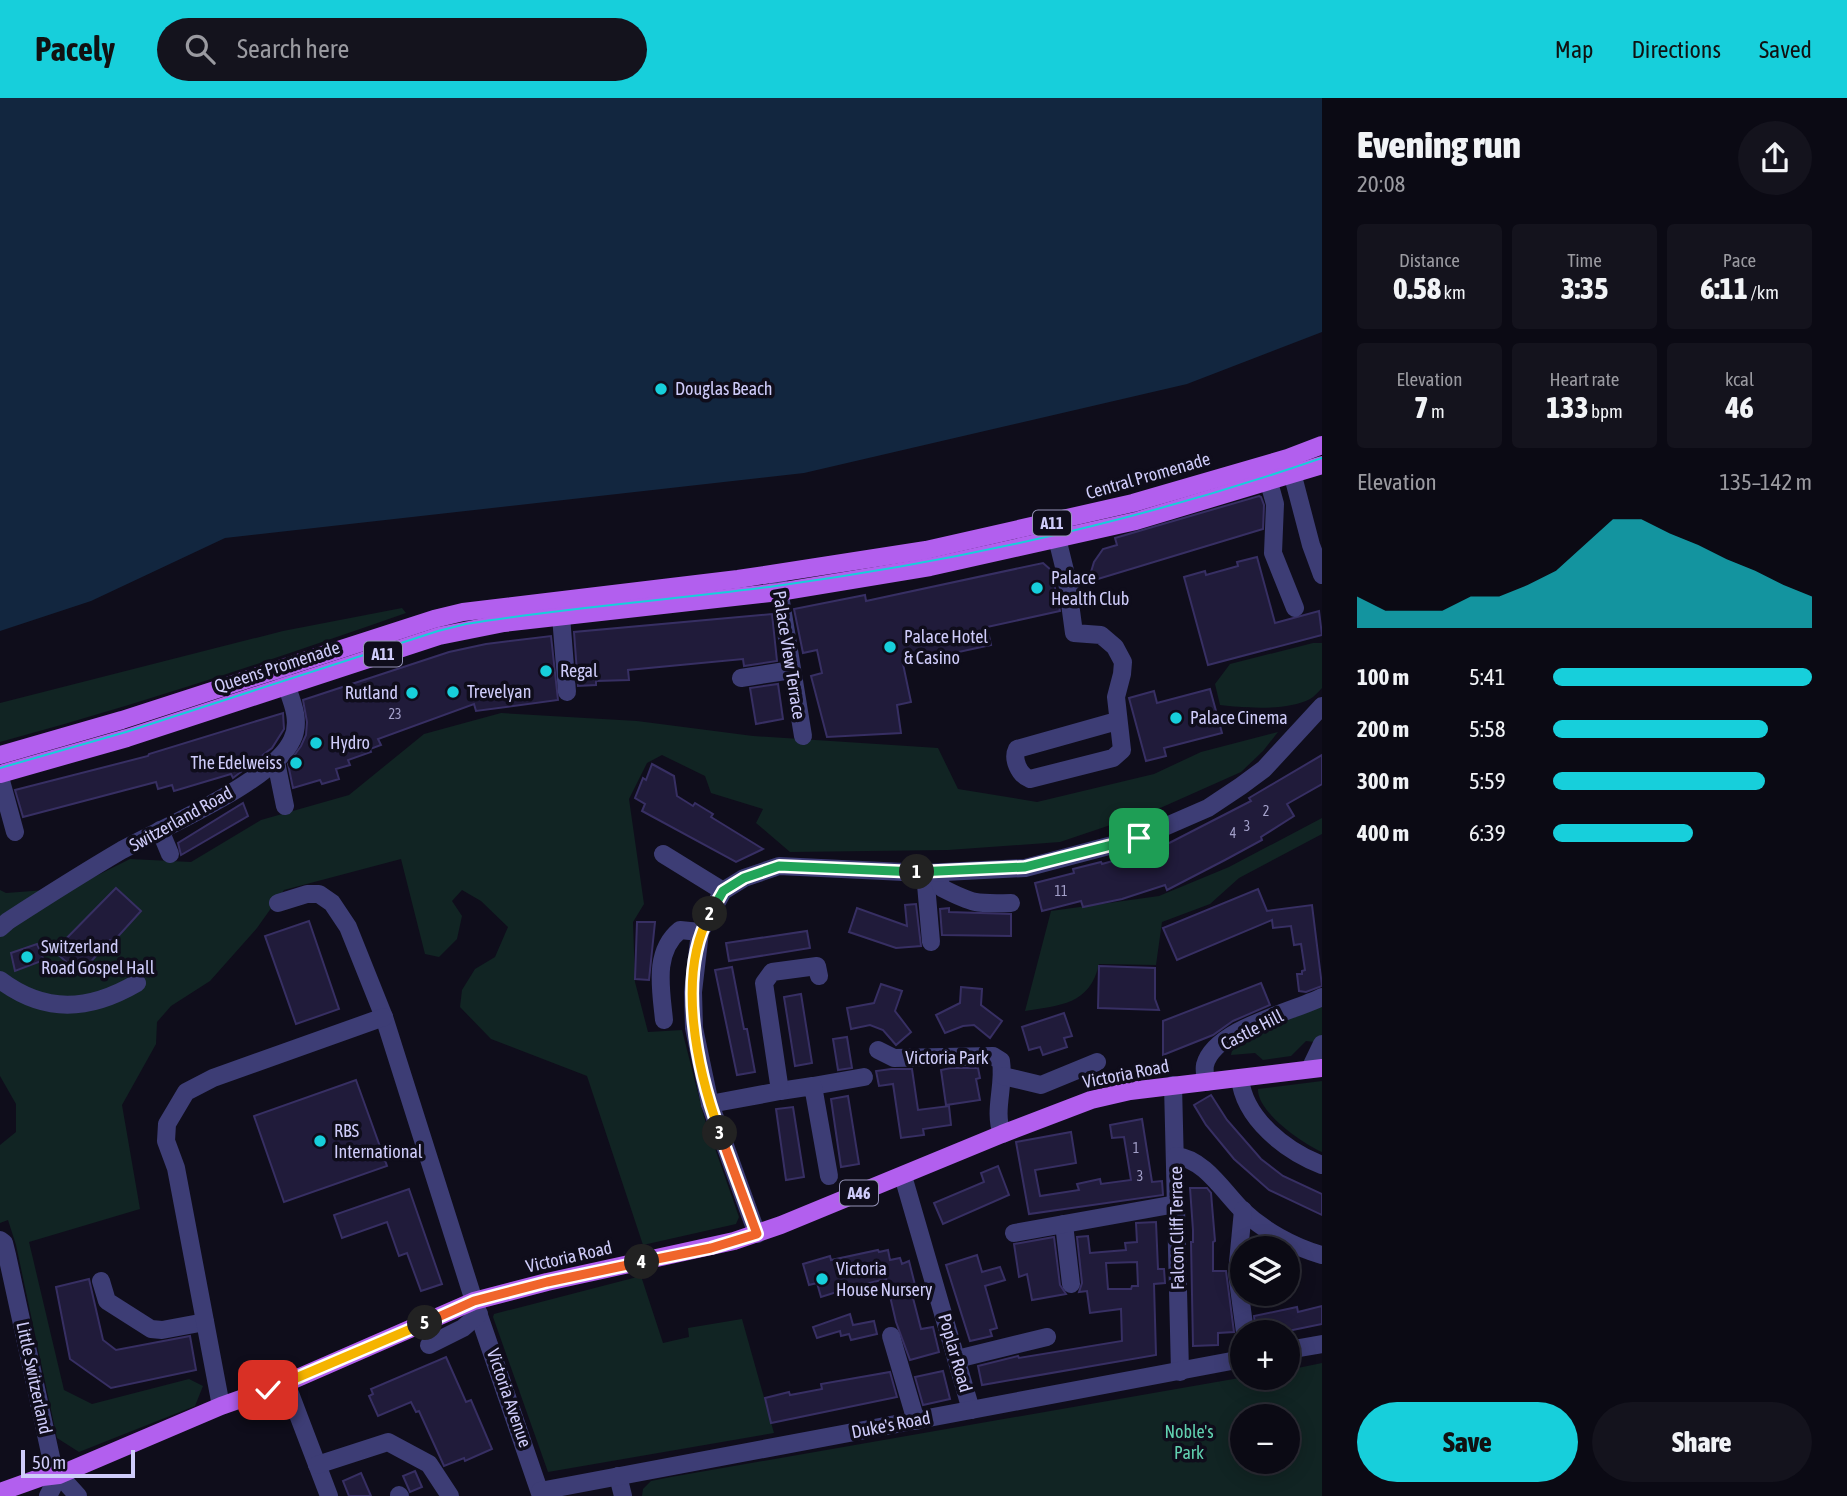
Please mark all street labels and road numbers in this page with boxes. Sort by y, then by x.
street label: Central Promenade [1083,448,1212,503]
road number: A11 [1033,510,1071,536]
street label: Palace View Terrace [769,589,810,721]
street label: Queens Promenade [212,636,342,697]
road number: A11 [364,642,402,666]
street label: Switzerland Road [126,782,236,855]
street label: Castle Hill [1217,1005,1287,1054]
street label: Victoria Park [905,1047,989,1068]
street label: Victoria Road [1081,1055,1171,1092]
street label: Falcon Cliff Terrace [1165,1166,1188,1290]
road number: A46 [840,1180,878,1205]
street label: Victoria Road [524,1236,614,1277]
street label: Poplar Road [934,1311,977,1395]
street label: Little Switzerland [12,1320,57,1436]
street label: Victoria Avenue [483,1346,536,1450]
street label: Duke's Road [850,1407,932,1442]

